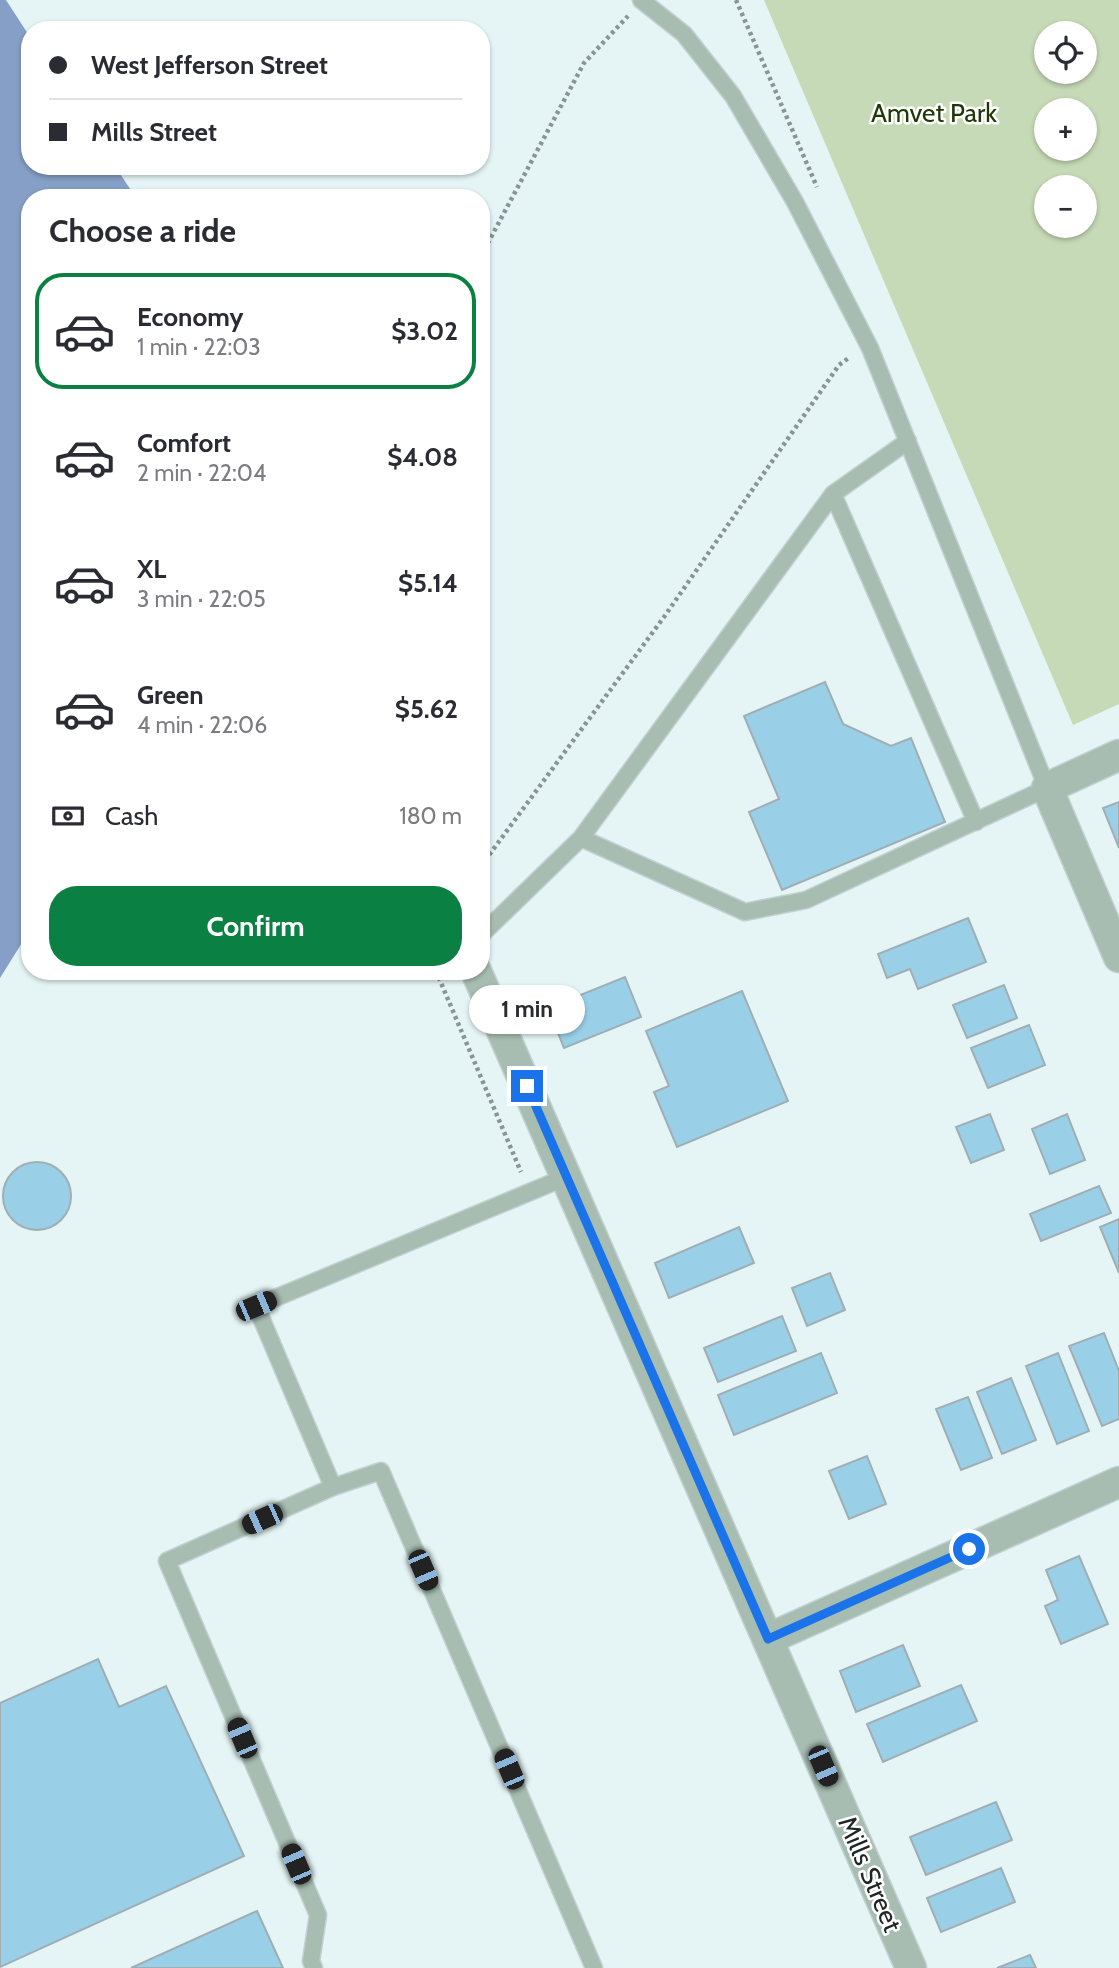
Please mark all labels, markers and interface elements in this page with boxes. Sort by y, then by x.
map controls [1034,21,1097,238]
button: locate [1034,21,1097,84]
text: West Jefferson Street [91,49,328,81]
park label: Amvet Park [871,97,997,129]
button: + [1034,98,1097,161]
text: Mills Street [91,116,217,148]
button: − [1034,175,1097,238]
text: Choose a ride [49,211,236,250]
icon: car [53,300,116,363]
text: Economy [137,301,243,333]
text: $3.02 [391,315,458,347]
text: 1 min · 22:03 [137,333,261,361]
icon: car [53,426,116,489]
text: Comfort [137,427,231,459]
text: $4.08 [387,441,458,473]
text: 2 min · 22:04 [137,459,266,487]
icon: car [53,552,116,615]
text: XL [137,553,166,585]
text: $5.14 [398,567,458,599]
text: 3 min · 22:05 [137,585,266,613]
icon: car [53,678,116,741]
text: Green [137,679,204,711]
text: $5.62 [395,693,458,725]
text: 4 min · 22:06 [137,711,267,739]
icon: cash [49,797,87,835]
text: Cash [105,800,158,832]
text: 180 m [399,802,462,830]
button: Confirm [49,886,462,966]
callout: 1 min [469,984,585,1034]
text: 1 min [501,995,553,1023]
route end [511,1070,543,1102]
car [233,1288,280,1324]
car [239,1501,286,1537]
route start [953,1533,985,1565]
car [406,1547,441,1593]
car [225,1715,260,1761]
car [806,1743,841,1789]
car [492,1746,527,1792]
street label: Mills Street [831,1812,909,1937]
car [279,1841,314,1887]

